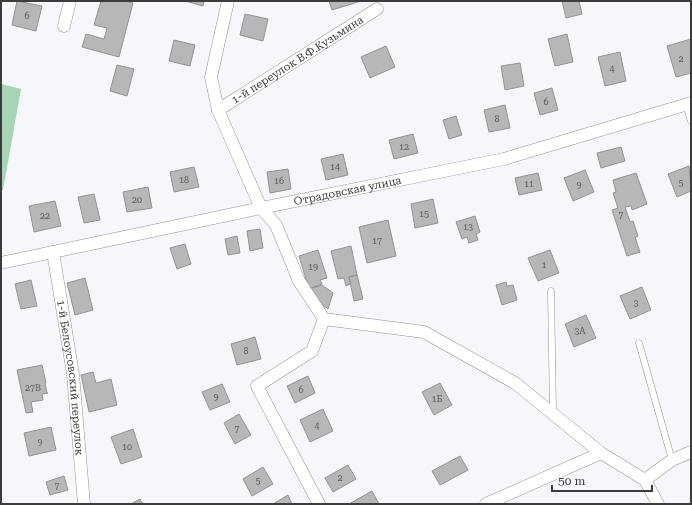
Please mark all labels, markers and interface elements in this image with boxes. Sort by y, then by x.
house number: 6 [24,11,30,21]
street label: 1-й переулок В.Ф.Кузьмина [229,13,366,107]
house number: 2 [678,54,684,64]
house number: 4 [609,64,615,74]
house number: 6 [543,97,549,107]
house number: 8 [494,114,500,124]
house number: 12 [399,142,409,152]
house number: 14 [330,162,340,172]
street label: Отрадовская улица [293,174,403,208]
house number: 18 [179,175,189,185]
house number: 16 [274,176,284,186]
house number: 5 [678,178,684,188]
house number: 11 [524,179,534,189]
house number: 9 [576,180,582,190]
house number: 20 [132,195,142,205]
house number: 15 [419,209,429,219]
house number: 7 [618,210,624,220]
house number: 22 [40,211,50,221]
house number: 13 [463,222,473,232]
house number: 17 [372,236,382,246]
house number: 1 [541,260,547,270]
house number: 19 [308,262,318,272]
house number: 3 [633,298,639,308]
street label: 1-й Белоусовский переулок [54,299,86,456]
house number: 3А [574,326,586,336]
house number: 8 [243,346,249,356]
house number: 27В [25,383,41,393]
house number: 6 [298,385,304,395]
house number: 9 [213,392,219,402]
house number: 1Б [432,394,443,404]
house number: 4 [314,421,320,431]
house number: 7 [234,424,240,434]
house number: 9 [37,437,43,447]
house number: 10 [122,442,132,452]
scale bar [552,467,652,493]
house number: 2 [337,473,343,483]
text: 50 m [558,474,585,488]
house number: 5 [255,476,261,486]
house number: 7 [54,481,60,491]

